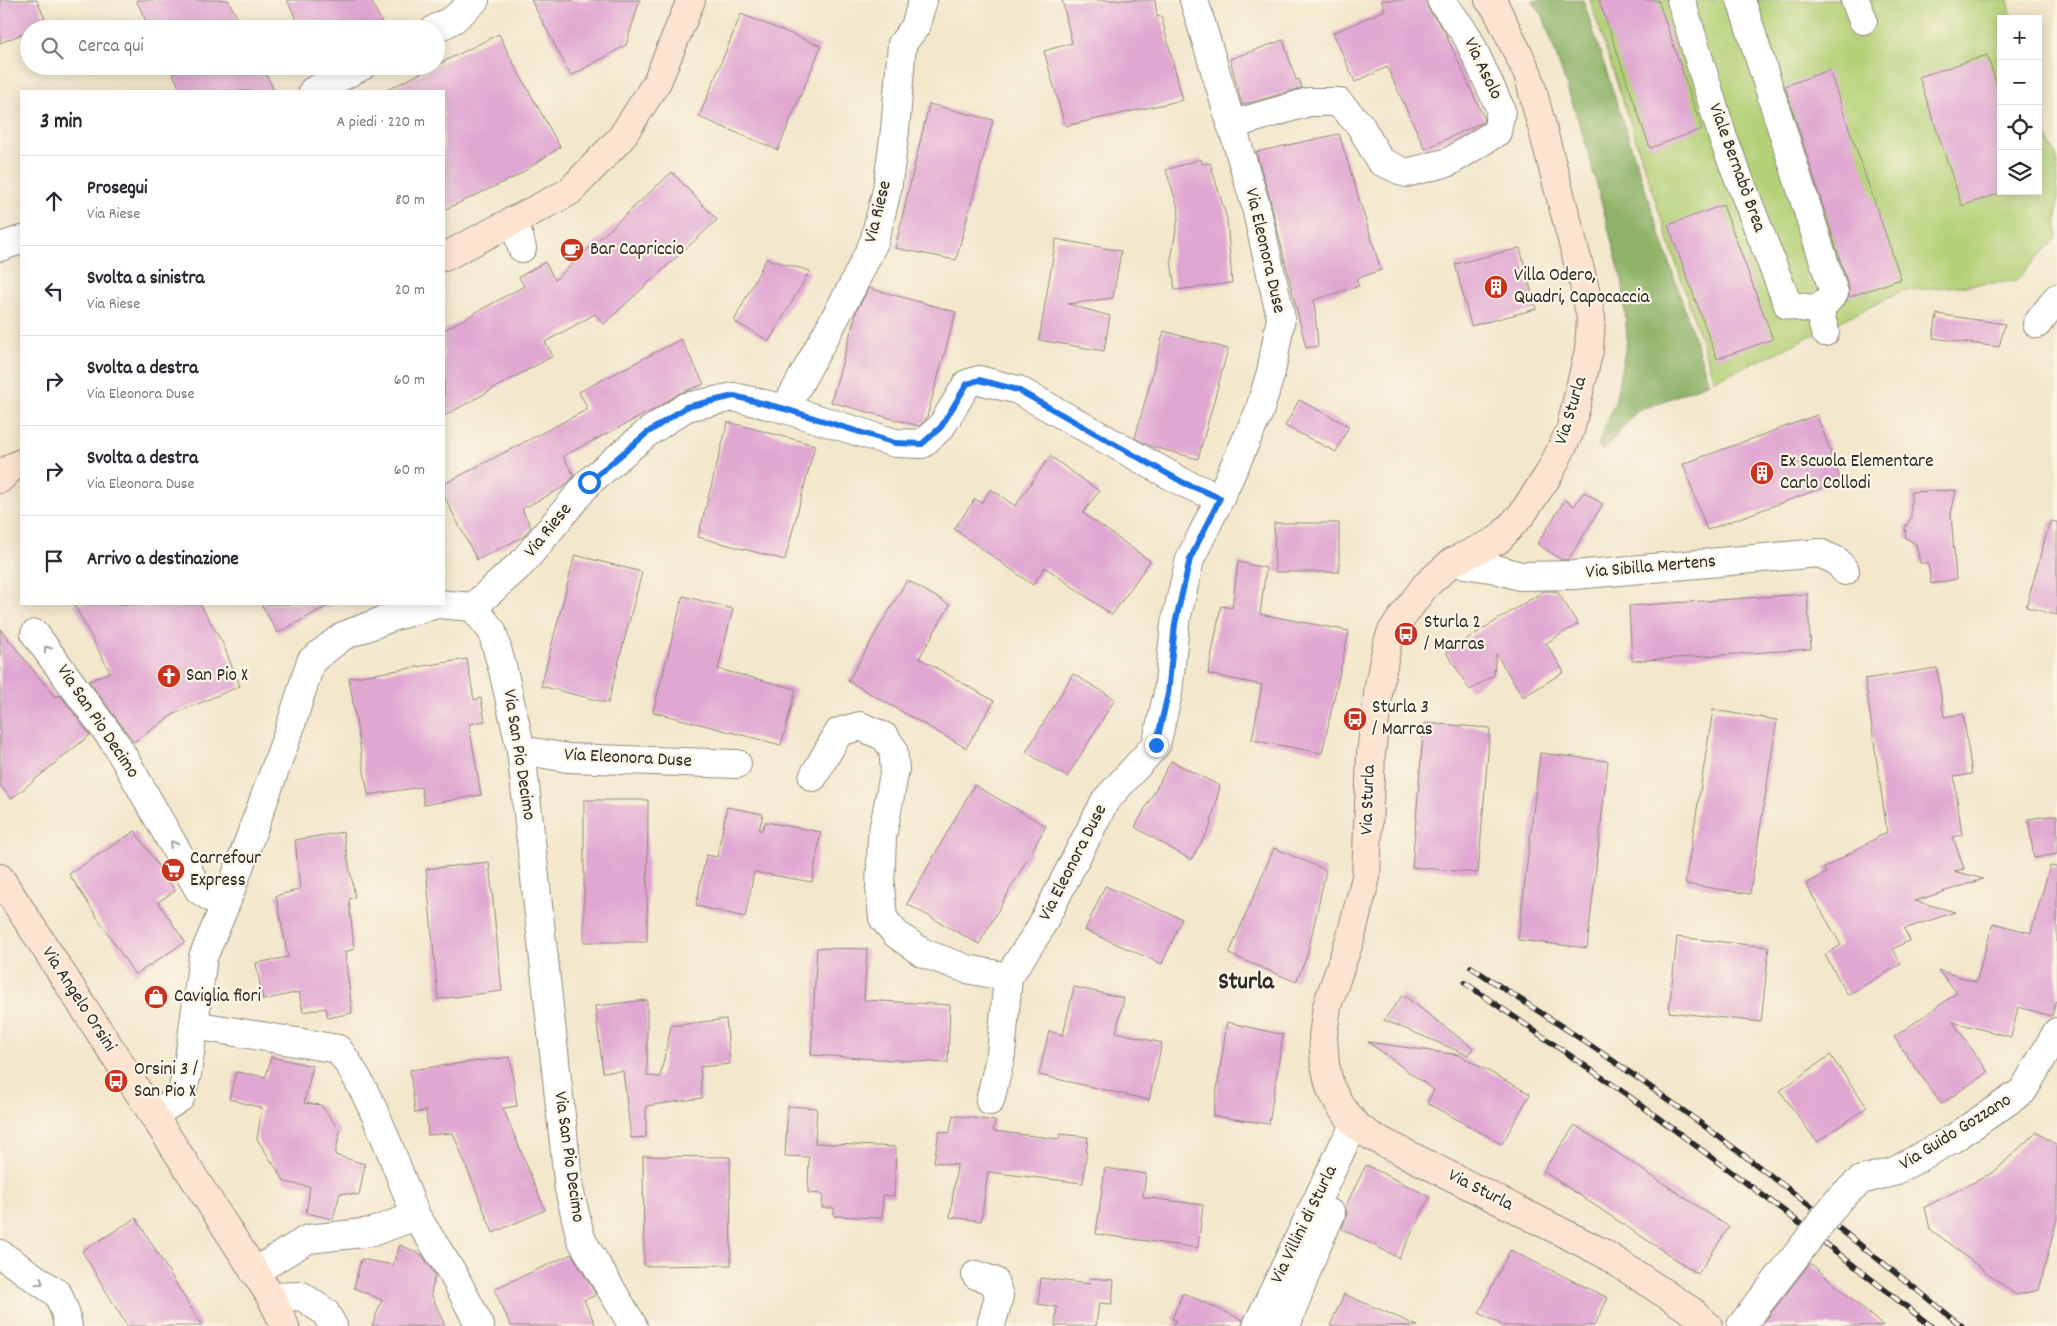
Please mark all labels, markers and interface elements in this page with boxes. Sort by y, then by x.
map controls [1997,15,2042,195]
button: + [1997,15,2042,60]
search box [20,20,445,75]
icon: search [38,34,66,62]
text: Cerca qui [78,34,144,61]
street label: Via Asolo [1455,34,1509,104]
button: − [1997,60,2042,105]
street label: Viale Bernabò Brea [1700,100,1772,237]
button: locate [1997,105,2042,150]
text: 3 min [40,108,82,138]
text: A piedi · 220 m [336,111,425,134]
button: layers [1997,150,2042,195]
text: Prosegui [87,176,147,203]
street label: Via Riese [858,178,900,246]
street label: Via Eleonora Duse [1236,186,1292,316]
icon: ahead [40,187,68,215]
text: 80 m [395,189,425,212]
text: Via Riese [87,203,140,226]
cafe icon: Bar Capriccio [559,237,585,263]
place label: Bar Capriccio [590,237,684,264]
place label: Villa Odero, Quadri, Capocaccia [1514,263,1650,312]
text: Svolta a sinistra [87,266,205,293]
building icon: Villa Odero, Quadri, Capocaccia [1483,274,1509,300]
icon: left [40,277,68,305]
text: 20 m [395,279,425,302]
text: Via Riese [87,293,140,316]
text: Svolta a destra [87,356,198,383]
icon: right [40,367,68,395]
text: 60 m [394,369,425,392]
street label: Via Sturla [1549,373,1595,448]
text: Via Eleonora Duse [87,383,195,406]
text: Svolta a destra [87,446,198,473]
place label: Ex Scuola Elementare Carlo Collodi [1780,449,1934,498]
icon: right [40,457,68,485]
text: 60 m [394,459,425,482]
building icon: Ex Scuola Elementare Carlo Collodi [1749,460,1775,486]
route start [578,471,601,494]
text: Via Eleonora Duse [87,473,195,496]
street label: Via Riese [519,498,579,564]
icon: arrive [40,547,68,575]
text: Arrivo a destinazione [87,547,239,574]
street label: Via Sibilla Mertens [1585,549,1717,587]
place label: Sturla 2 / Marras [1424,610,1485,659]
bus stop icon: Sturla 2 / Marras [1393,621,1419,647]
one-way arrow [44,646,52,655]
street label: Via San Pio Decimo [49,660,145,784]
church icon: San Pio X [156,663,182,689]
place label: San Pio X [186,663,248,690]
street label: Via San Pio Decimo [494,688,542,822]
place label: Sturla 3 / Marras [1372,695,1433,744]
bus stop icon: Sturla 3 / Marras [1342,706,1368,732]
route end [1145,734,1168,757]
street label: Via Eleonora Duse [564,742,692,776]
street label: Via Sturla [1354,763,1384,835]
street label: Via Eleonora Duse [1033,800,1115,926]
one-way arrow [169,840,179,849]
place label: Carrefour Express [190,846,261,895]
supermarket icon: Carrefour Express [160,857,186,883]
street label: Via Angelo Orsini [34,942,122,1058]
district label: Sturla [1218,966,1275,1000]
shop icon: Caviglia fiori [143,984,169,1010]
place label: Caviglia fiori [174,984,262,1011]
place label: Orsini 3 / San Pio X [134,1057,198,1106]
bus stop icon: Orsini 3 / San Pio X [103,1068,129,1094]
street label: Via Guido Gozzano [1895,1088,2017,1178]
street label: Via San Pio Decimo [545,1090,591,1224]
street label: Via Villini di Sturla [1265,1160,1346,1289]
street label: Via Sturla [1443,1163,1518,1219]
one-way arrow [35,1276,44,1285]

